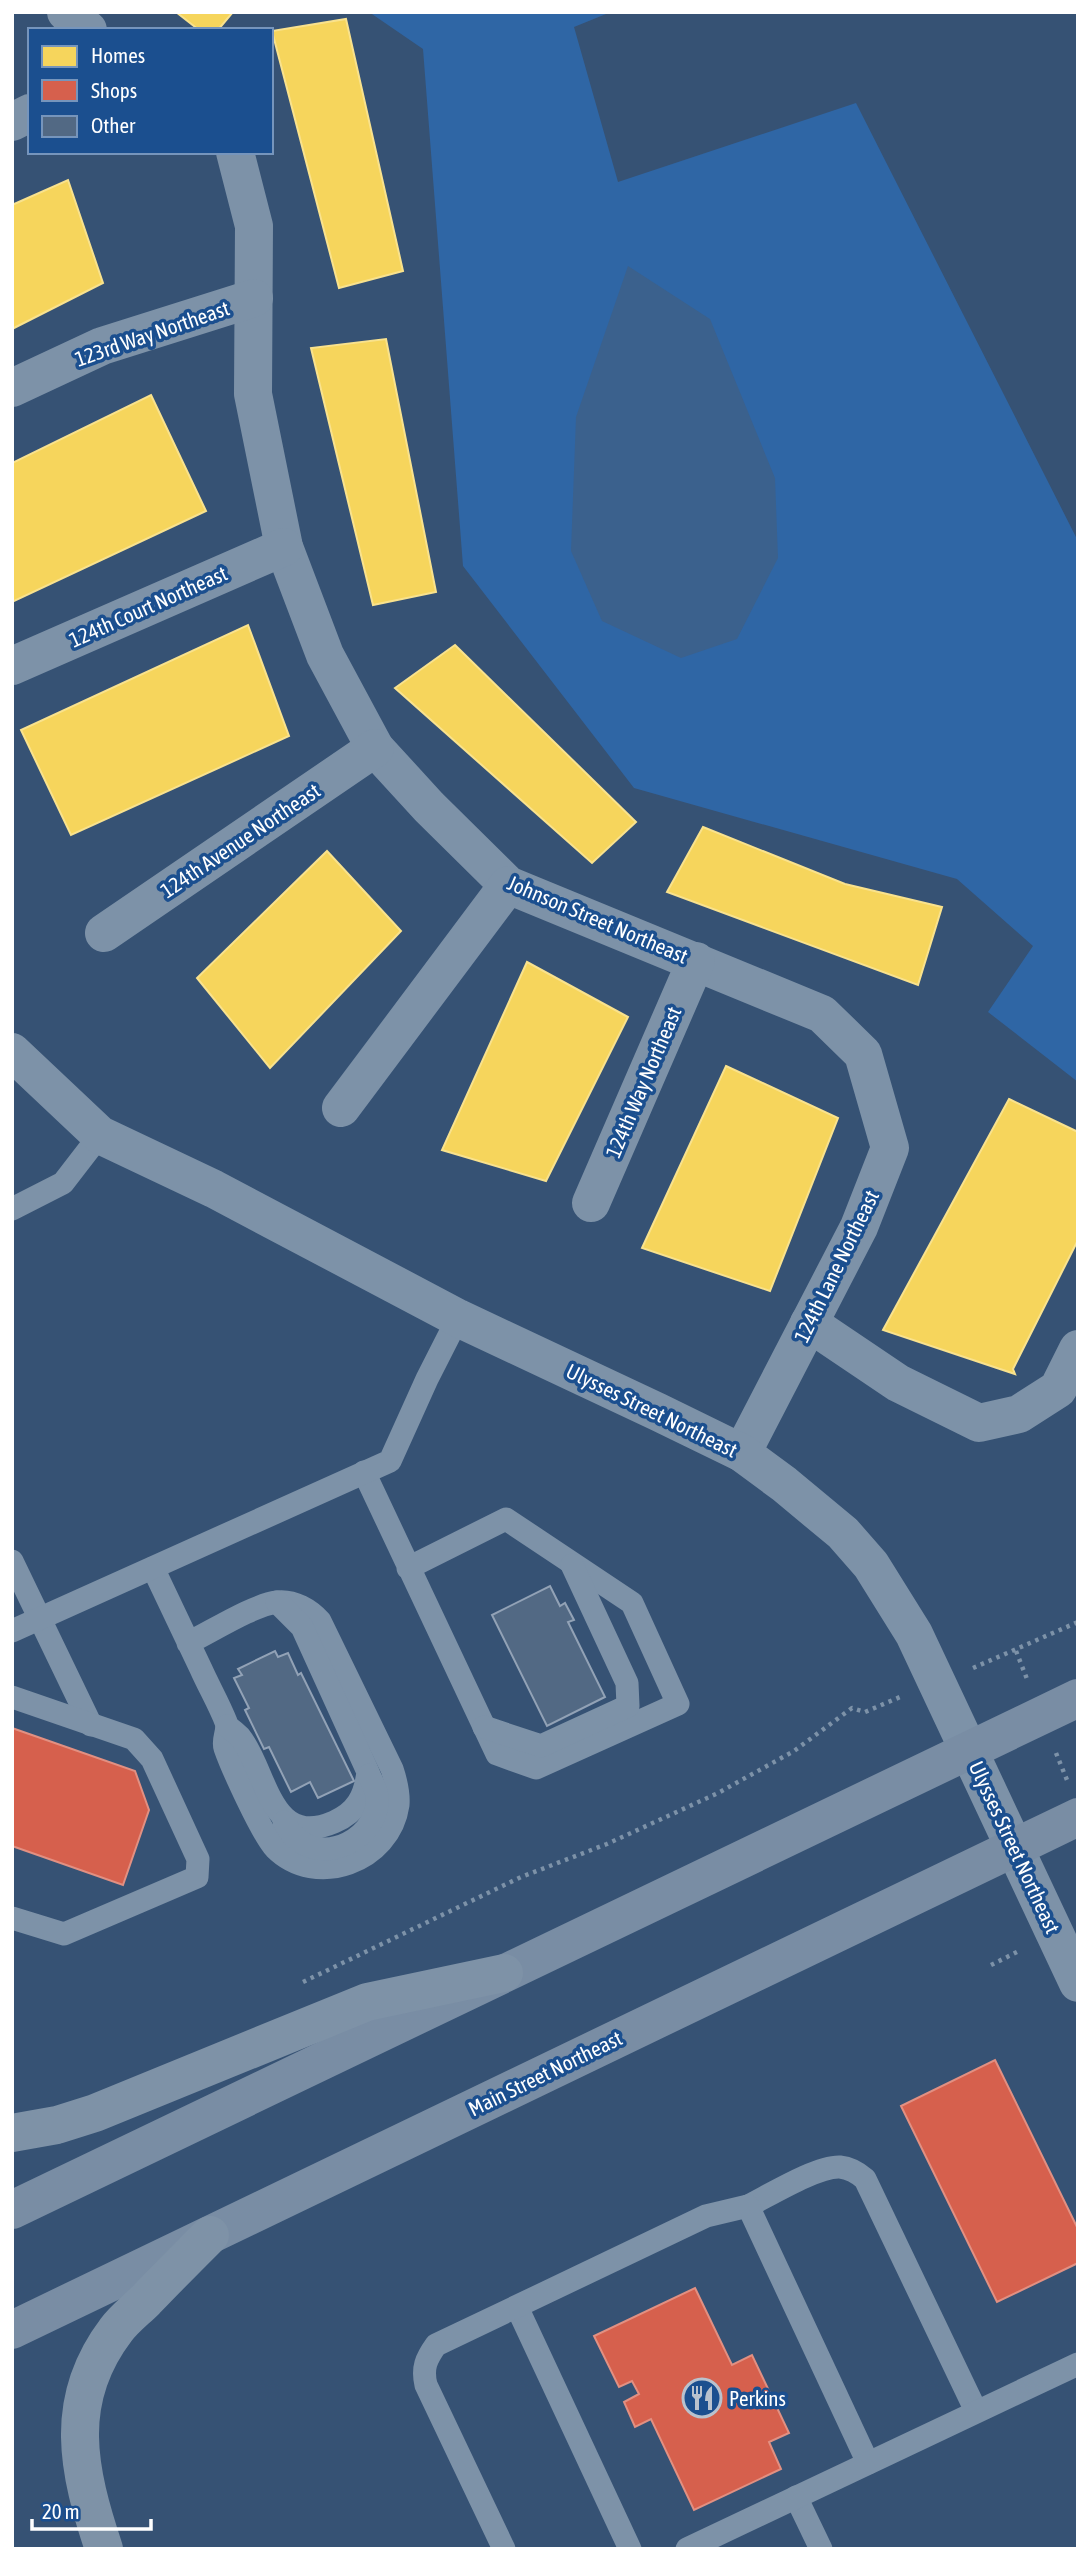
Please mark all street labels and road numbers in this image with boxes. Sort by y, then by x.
street label: 123rd Way Northeast [72,295,232,371]
street label: 124th Court Northeast [65,560,231,652]
street label: 124th Avenue Northeast [156,778,324,902]
street label: Johnson Street Northeast [504,870,692,968]
street label: 124th Way Northeast [600,1003,686,1161]
street label: 124th Lane Northeast [789,1186,883,1346]
street label: Ulysses Street Northeast [563,1358,741,1462]
street label: Ulysses Street Northeast [965,1757,1065,1937]
street label: Main Street Northeast [464,2025,626,2121]

